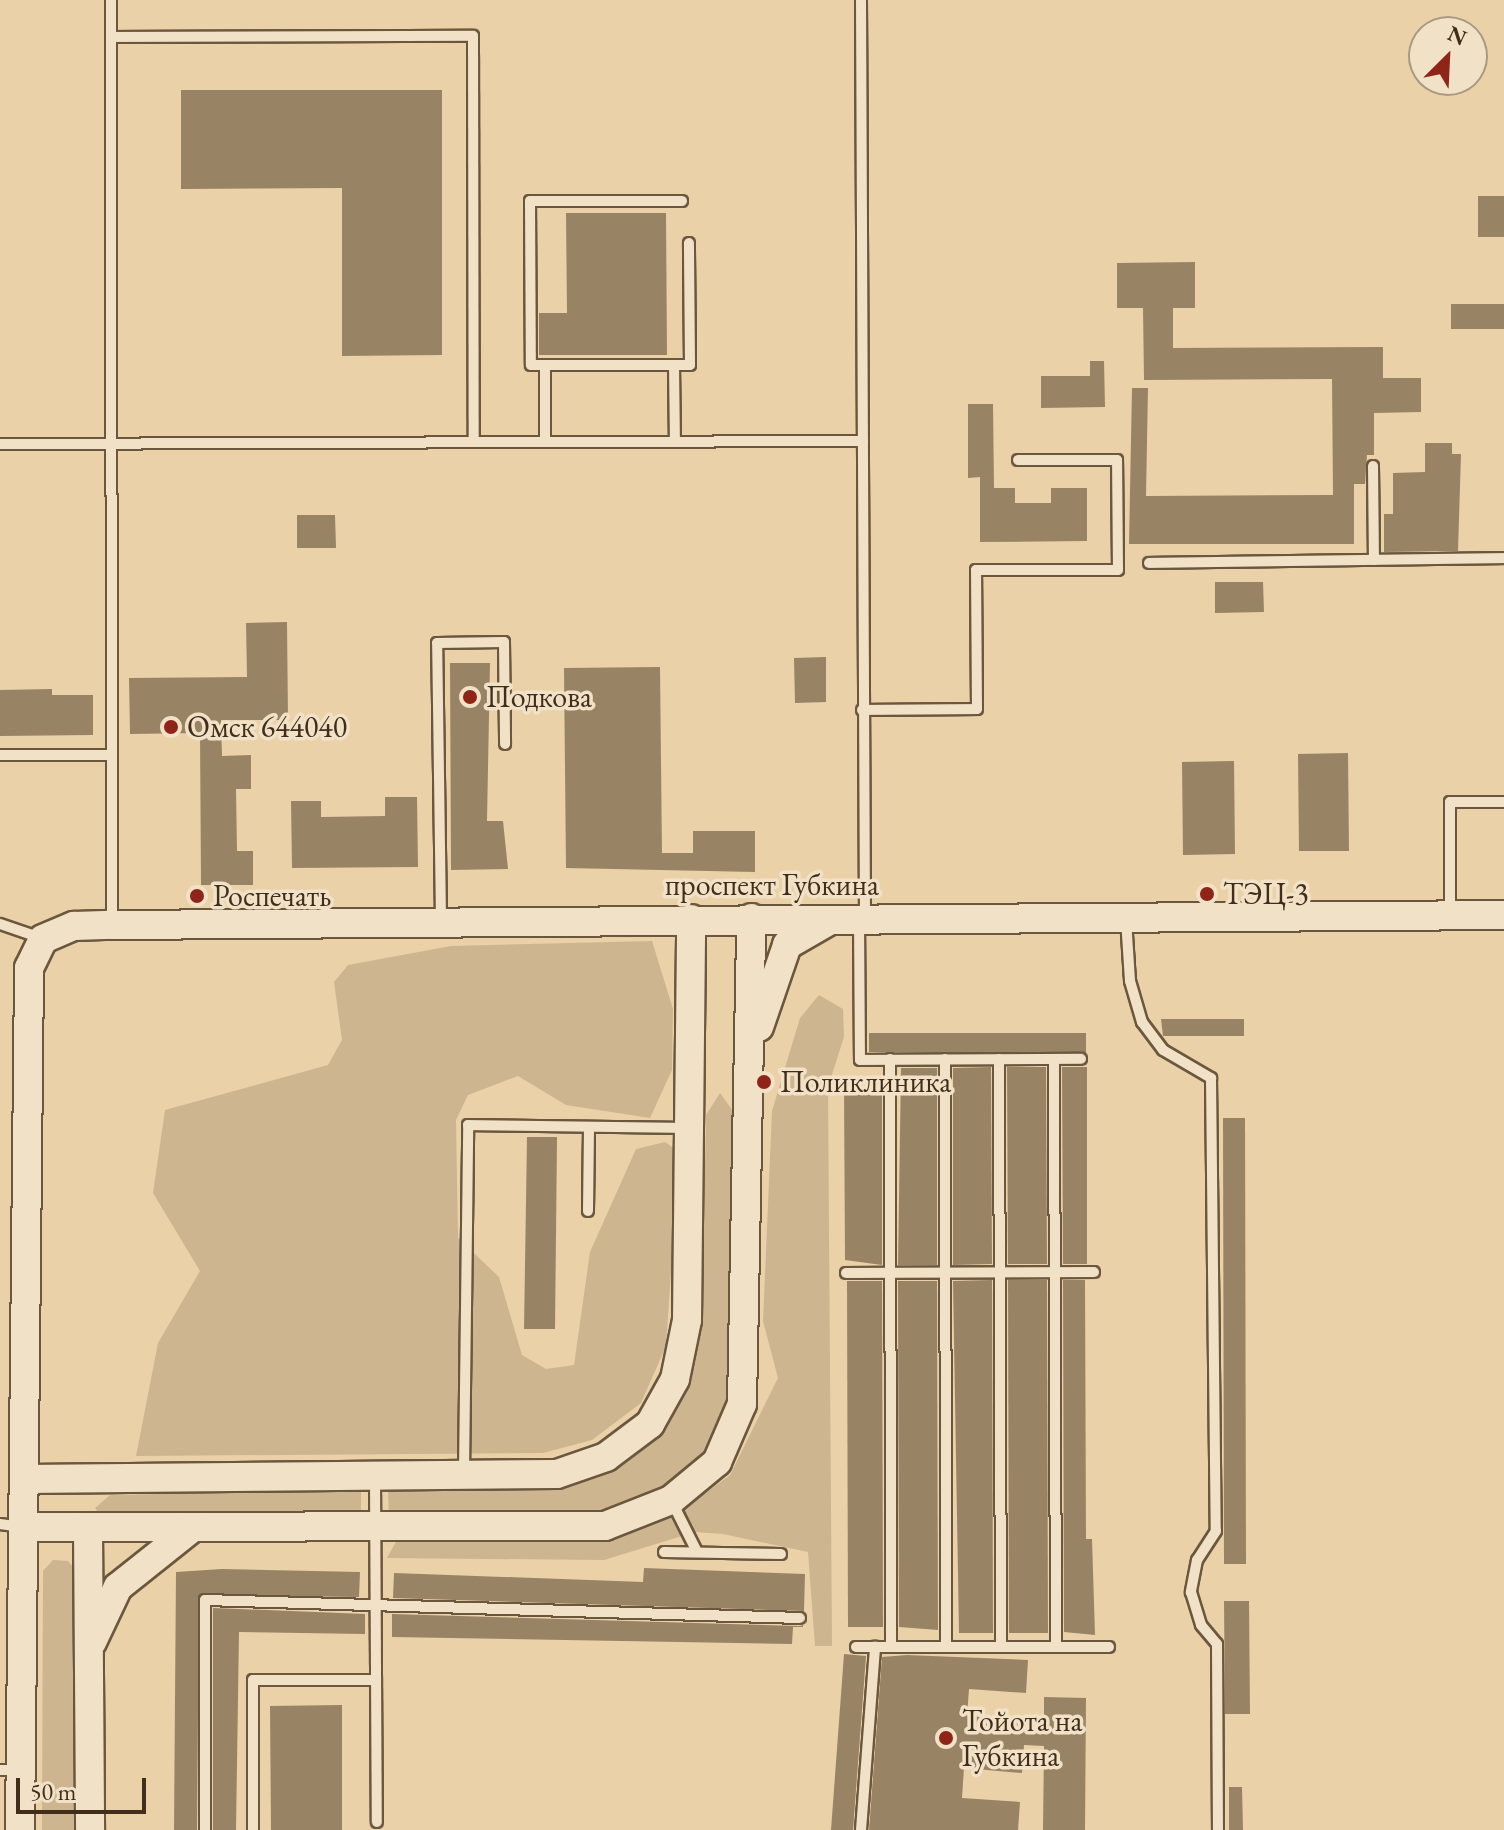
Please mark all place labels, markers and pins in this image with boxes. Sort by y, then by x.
place label: Подкова [486,679,592,715]
marker: Подкова [461,688,479,706]
place label: Омск 644040 [187,709,347,745]
marker: Омск 644040 [162,718,180,736]
place label: ТЭЦ-3 [1223,876,1309,912]
place label: Роспечать [213,878,331,914]
marker: ТЭЦ-3 [1198,885,1216,903]
marker: Роспечать [188,887,206,905]
place label: Поликлиника [780,1064,951,1100]
marker: Поликлиника [755,1073,773,1091]
place label: Тойота на Губкина [962,1703,1082,1774]
marker: Тойота на Губкина [937,1729,955,1747]

